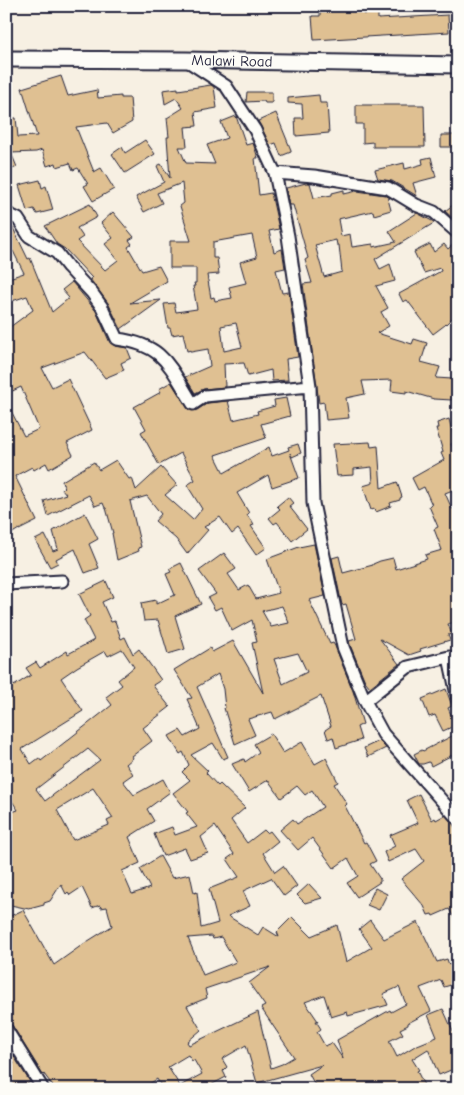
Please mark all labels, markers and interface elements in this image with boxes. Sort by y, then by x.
street label: Malawi Road [191,51,273,71]

